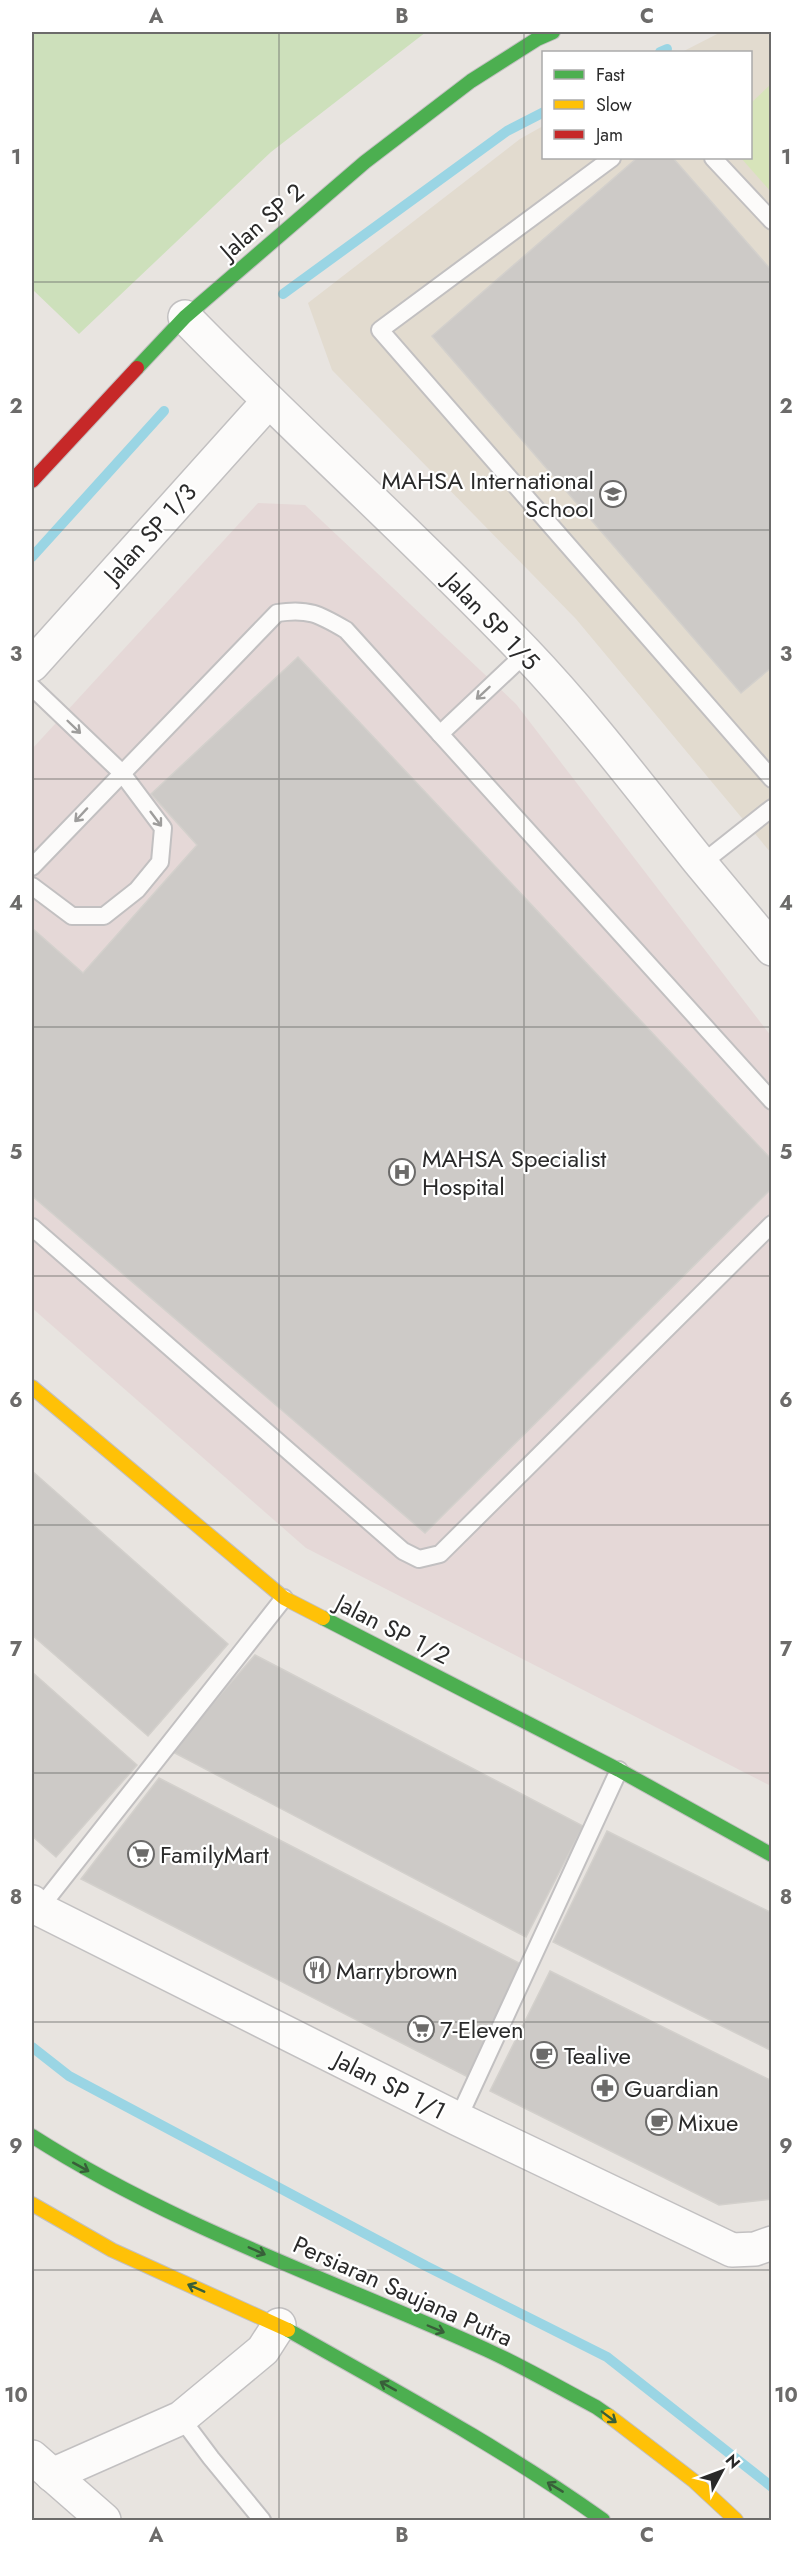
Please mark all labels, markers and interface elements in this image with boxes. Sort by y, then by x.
text: A [148,2,164,31]
text: B [395,2,409,31]
text: C [640,2,654,31]
legend [542,51,752,159]
text: Fast [596,62,625,88]
text: Slow [596,92,633,118]
text: Jam [594,122,623,148]
text: 1 [11,143,21,172]
text: 1 [781,143,791,172]
street label: Jalan SP 2 [210,175,312,269]
text: 2 [9,392,23,421]
text: 2 [779,392,793,421]
place label: MAHSA International School [382,463,594,526]
street label: Jalan SP 1/3 [94,475,204,593]
school or university icon: MAHSA International School [598,479,628,509]
street label: Jalan SP 1/5 [434,562,548,678]
text: 3 [10,640,22,669]
text: 3 [780,640,792,669]
one-way arrow [476,686,491,700]
one-way arrow [66,720,81,735]
one-way arrow [74,807,88,822]
one-way arrow [150,811,162,827]
text: 4 [9,889,23,918]
text: 4 [779,889,793,918]
text: 5 [10,1138,23,1167]
text: 5 [780,1138,793,1167]
place label: MAHSA Specialist Hospital [422,1141,607,1204]
hospital icon: MAHSA Specialist Hospital [387,1157,417,1187]
text: 6 [9,1386,23,1415]
text: 6 [779,1386,793,1415]
street label: Jalan SP 1/2 [327,1584,456,1673]
text: 7 [10,1635,23,1664]
text: 7 [780,1635,793,1664]
place label: FamilyMart [160,1837,269,1872]
supermarket icon: FamilyMart [126,1839,156,1869]
text: 8 [10,1883,22,1912]
text: 8 [780,1883,792,1912]
place label: Marrybrown [336,1953,458,1988]
restaurant icon: Marrybrown [302,1955,332,1985]
place label: 7-Eleven [440,2012,524,2047]
supermarket icon: 7-Eleven [406,2014,436,2044]
place label: Tealive [564,2038,631,2073]
street label: Jalan SP 1/1 [325,2040,452,2128]
cafe icon: Tealive [529,2040,559,2070]
place label: Guardian [624,2071,719,2106]
pharmacy icon: Guardian [590,2073,620,2103]
place label: Mixue [678,2105,738,2140]
cafe icon: Mixue [644,2107,674,2137]
text: 9 [9,2132,23,2161]
text: 9 [779,2132,793,2161]
one-way arrow [72,2161,89,2173]
street label: Persiaran Saujana Putra [288,2227,518,2355]
one-way arrow [247,2246,265,2258]
one-way arrow [187,2281,205,2293]
one-way arrow [426,2324,444,2335]
one-way arrow [380,2380,397,2392]
text: 10 [4,2381,28,2410]
text: 10 [774,2381,798,2410]
one-way arrow [601,2411,617,2423]
north arrow [692,2441,752,2501]
text: N [720,2449,746,2474]
one-way arrow [547,2481,564,2493]
text: A [148,2521,164,2550]
text: B [395,2521,409,2550]
text: C [640,2521,654,2550]

